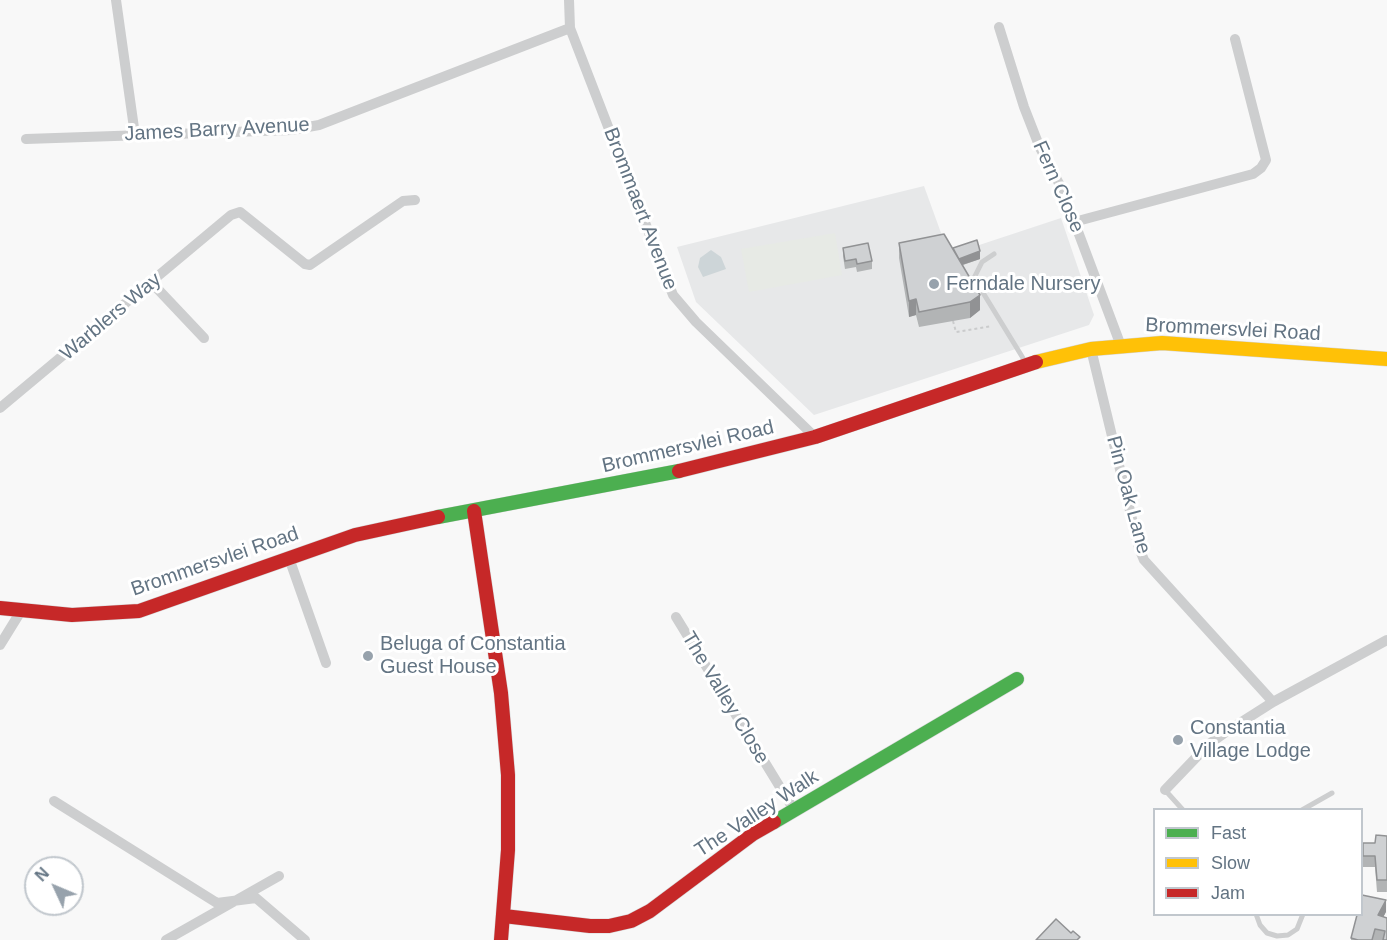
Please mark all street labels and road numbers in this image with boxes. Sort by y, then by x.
street label: James Barry Avenue [124,113,310,147]
street label: Brommaert Avenue [598,124,682,294]
street label: Fern Close [1027,137,1089,237]
street label: Warblers Way [56,268,166,366]
street label: Brommersvlei Road [1145,313,1321,347]
street label: Brommersvlei Road [600,416,776,478]
street label: Pin Oak Lane [1101,433,1155,557]
street label: Brommersvlei Road [128,522,302,602]
street label: The Valley Close [676,628,774,768]
street label: The Valley Walk [691,765,823,863]

